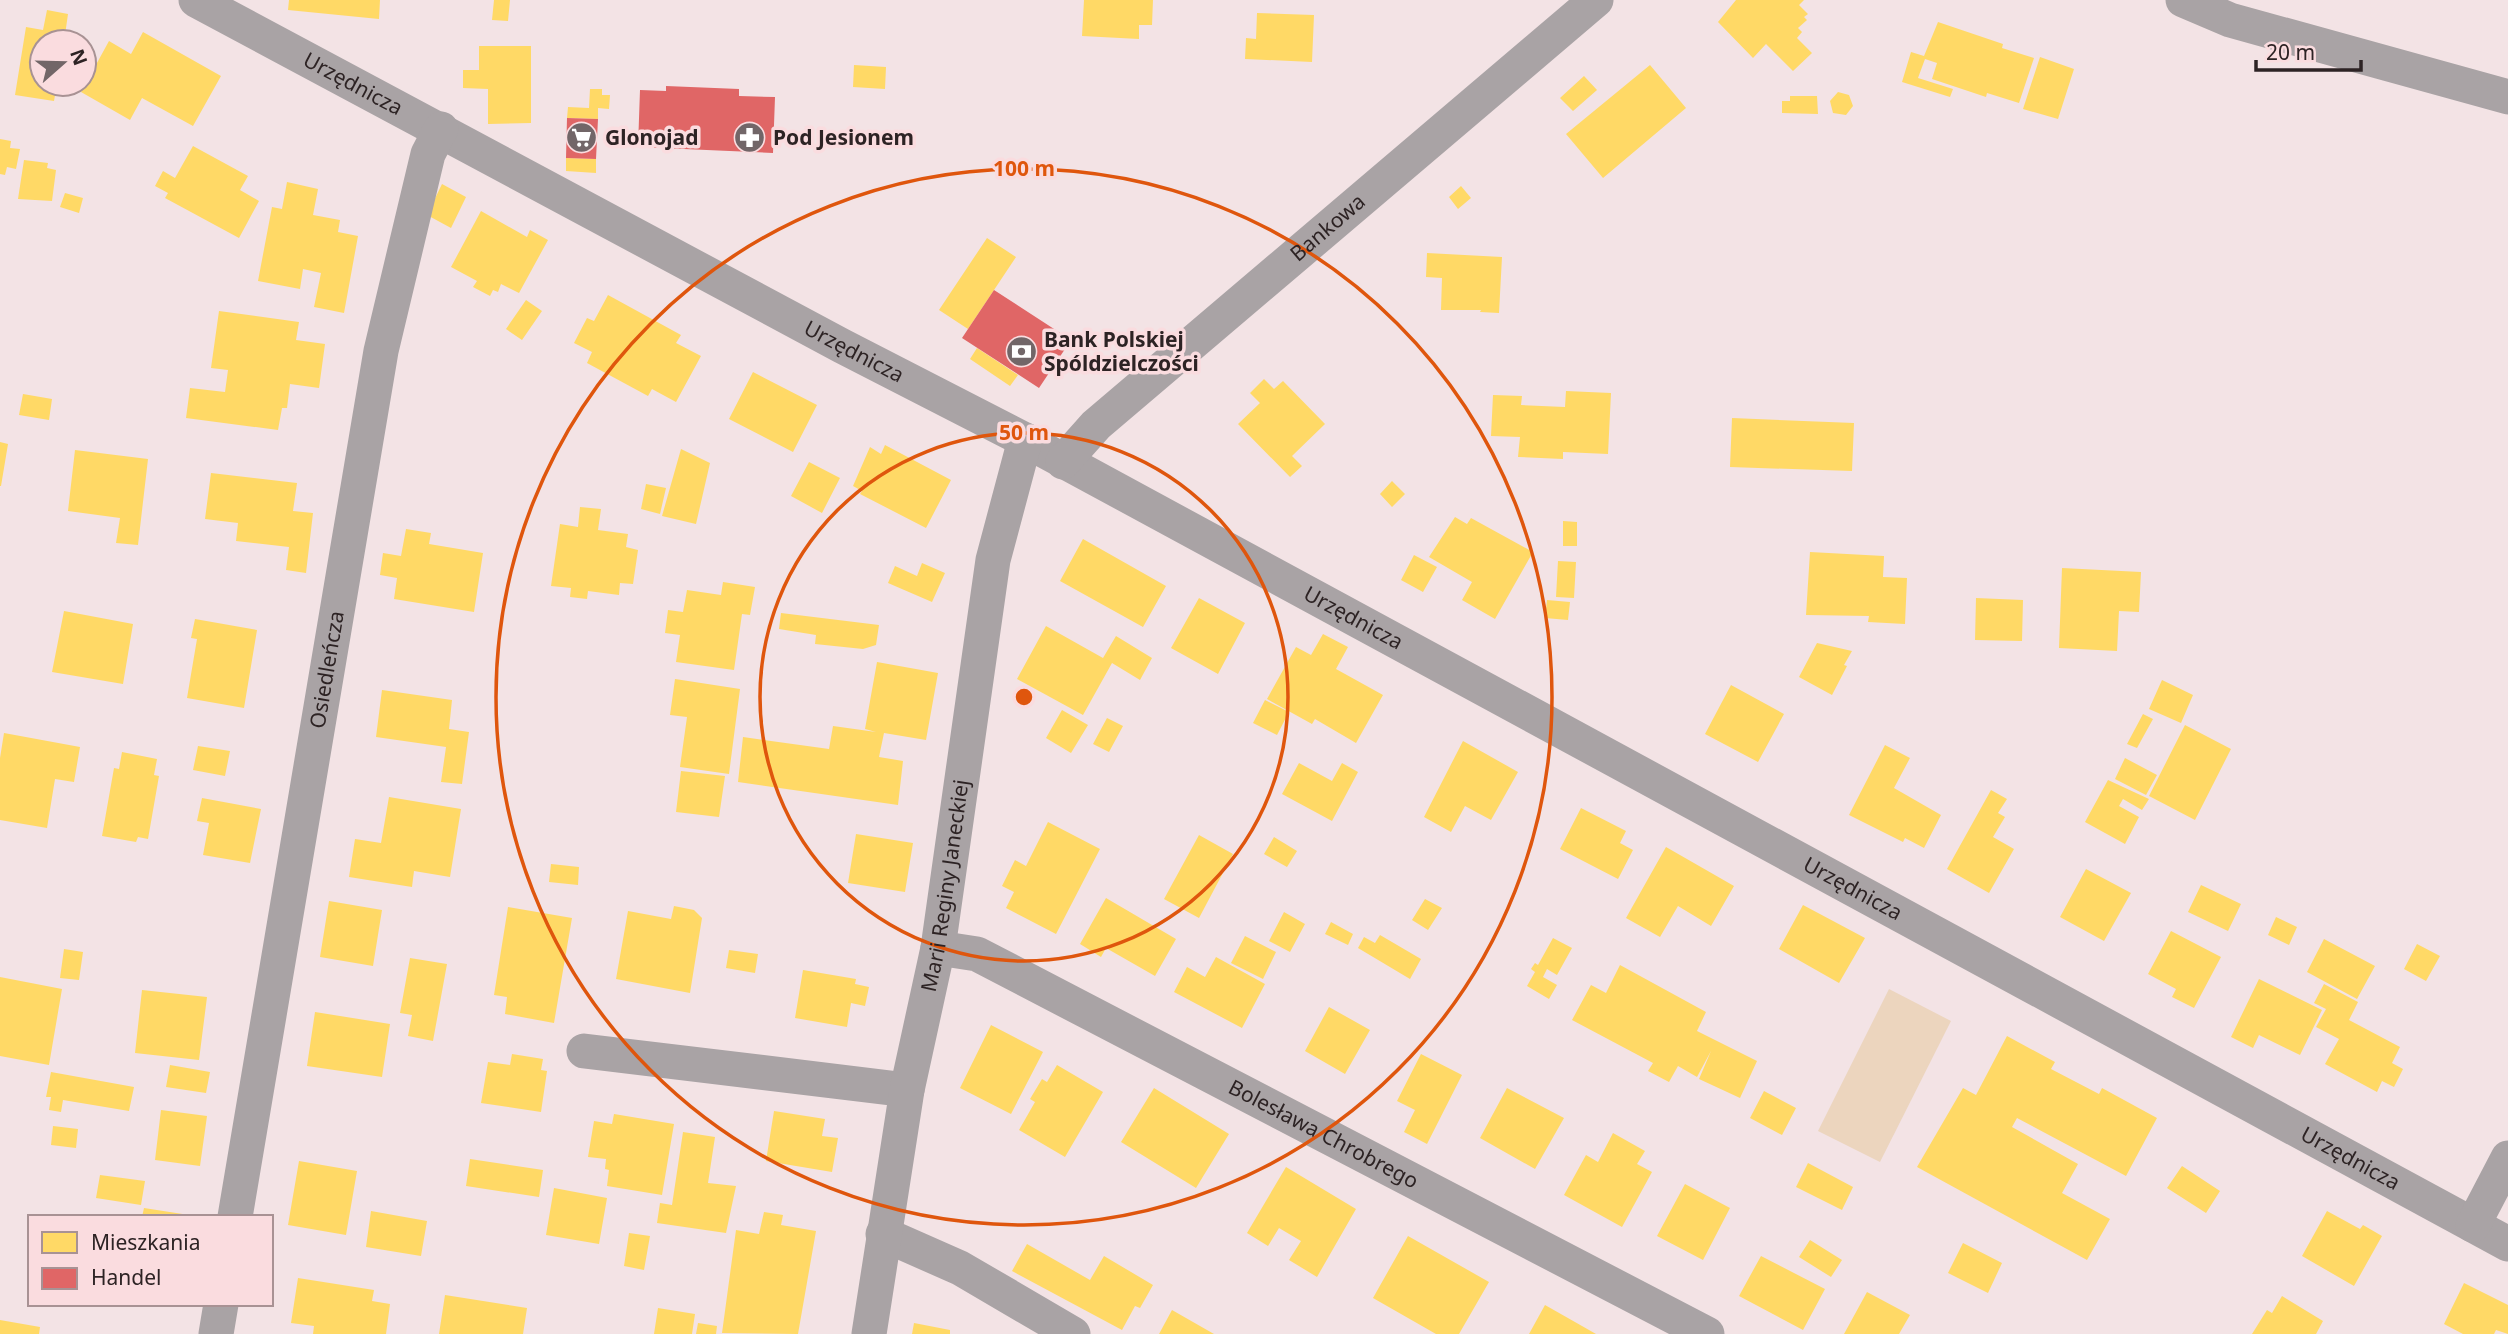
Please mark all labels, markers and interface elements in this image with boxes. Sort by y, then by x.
north arrow [28,28,98,98]
scale bar [2256,28,2361,72]
text: 20 m [2266,38,2315,66]
text: N [64,45,94,69]
street label: Urzędnicza [299,45,408,121]
supermarket icon: Glonojad [565,121,599,155]
pharmacy icon: Pod Jesionem [733,121,767,155]
place label: Glonojad [605,123,698,151]
place label: Pod Jesionem [773,123,914,151]
text: 100 m [993,154,1055,182]
street label: Bankowa [1284,187,1371,267]
street label: Urzędnicza [799,313,909,388]
place label: Bank Polskiej Spóldzielczości [1044,325,1199,377]
bank icon: Bank Polskiej Spóldzielczości [1004,335,1038,369]
text: 50 m [999,418,1049,446]
street label: Urzędnicza [1299,579,1408,655]
street label: Osiedleńcza [303,609,350,730]
centre of rings [1012,685,1036,709]
street label: Marii Reginy Janeckiej [914,778,975,994]
street label: Urzędnicza [1799,850,1908,926]
street label: Bolesława Chrobrego [1224,1072,1424,1194]
street label: Urzędnicza [2296,1119,2405,1196]
legend [28,1215,273,1306]
text: Mieszkania [91,1228,200,1256]
text: Handel [91,1263,162,1291]

